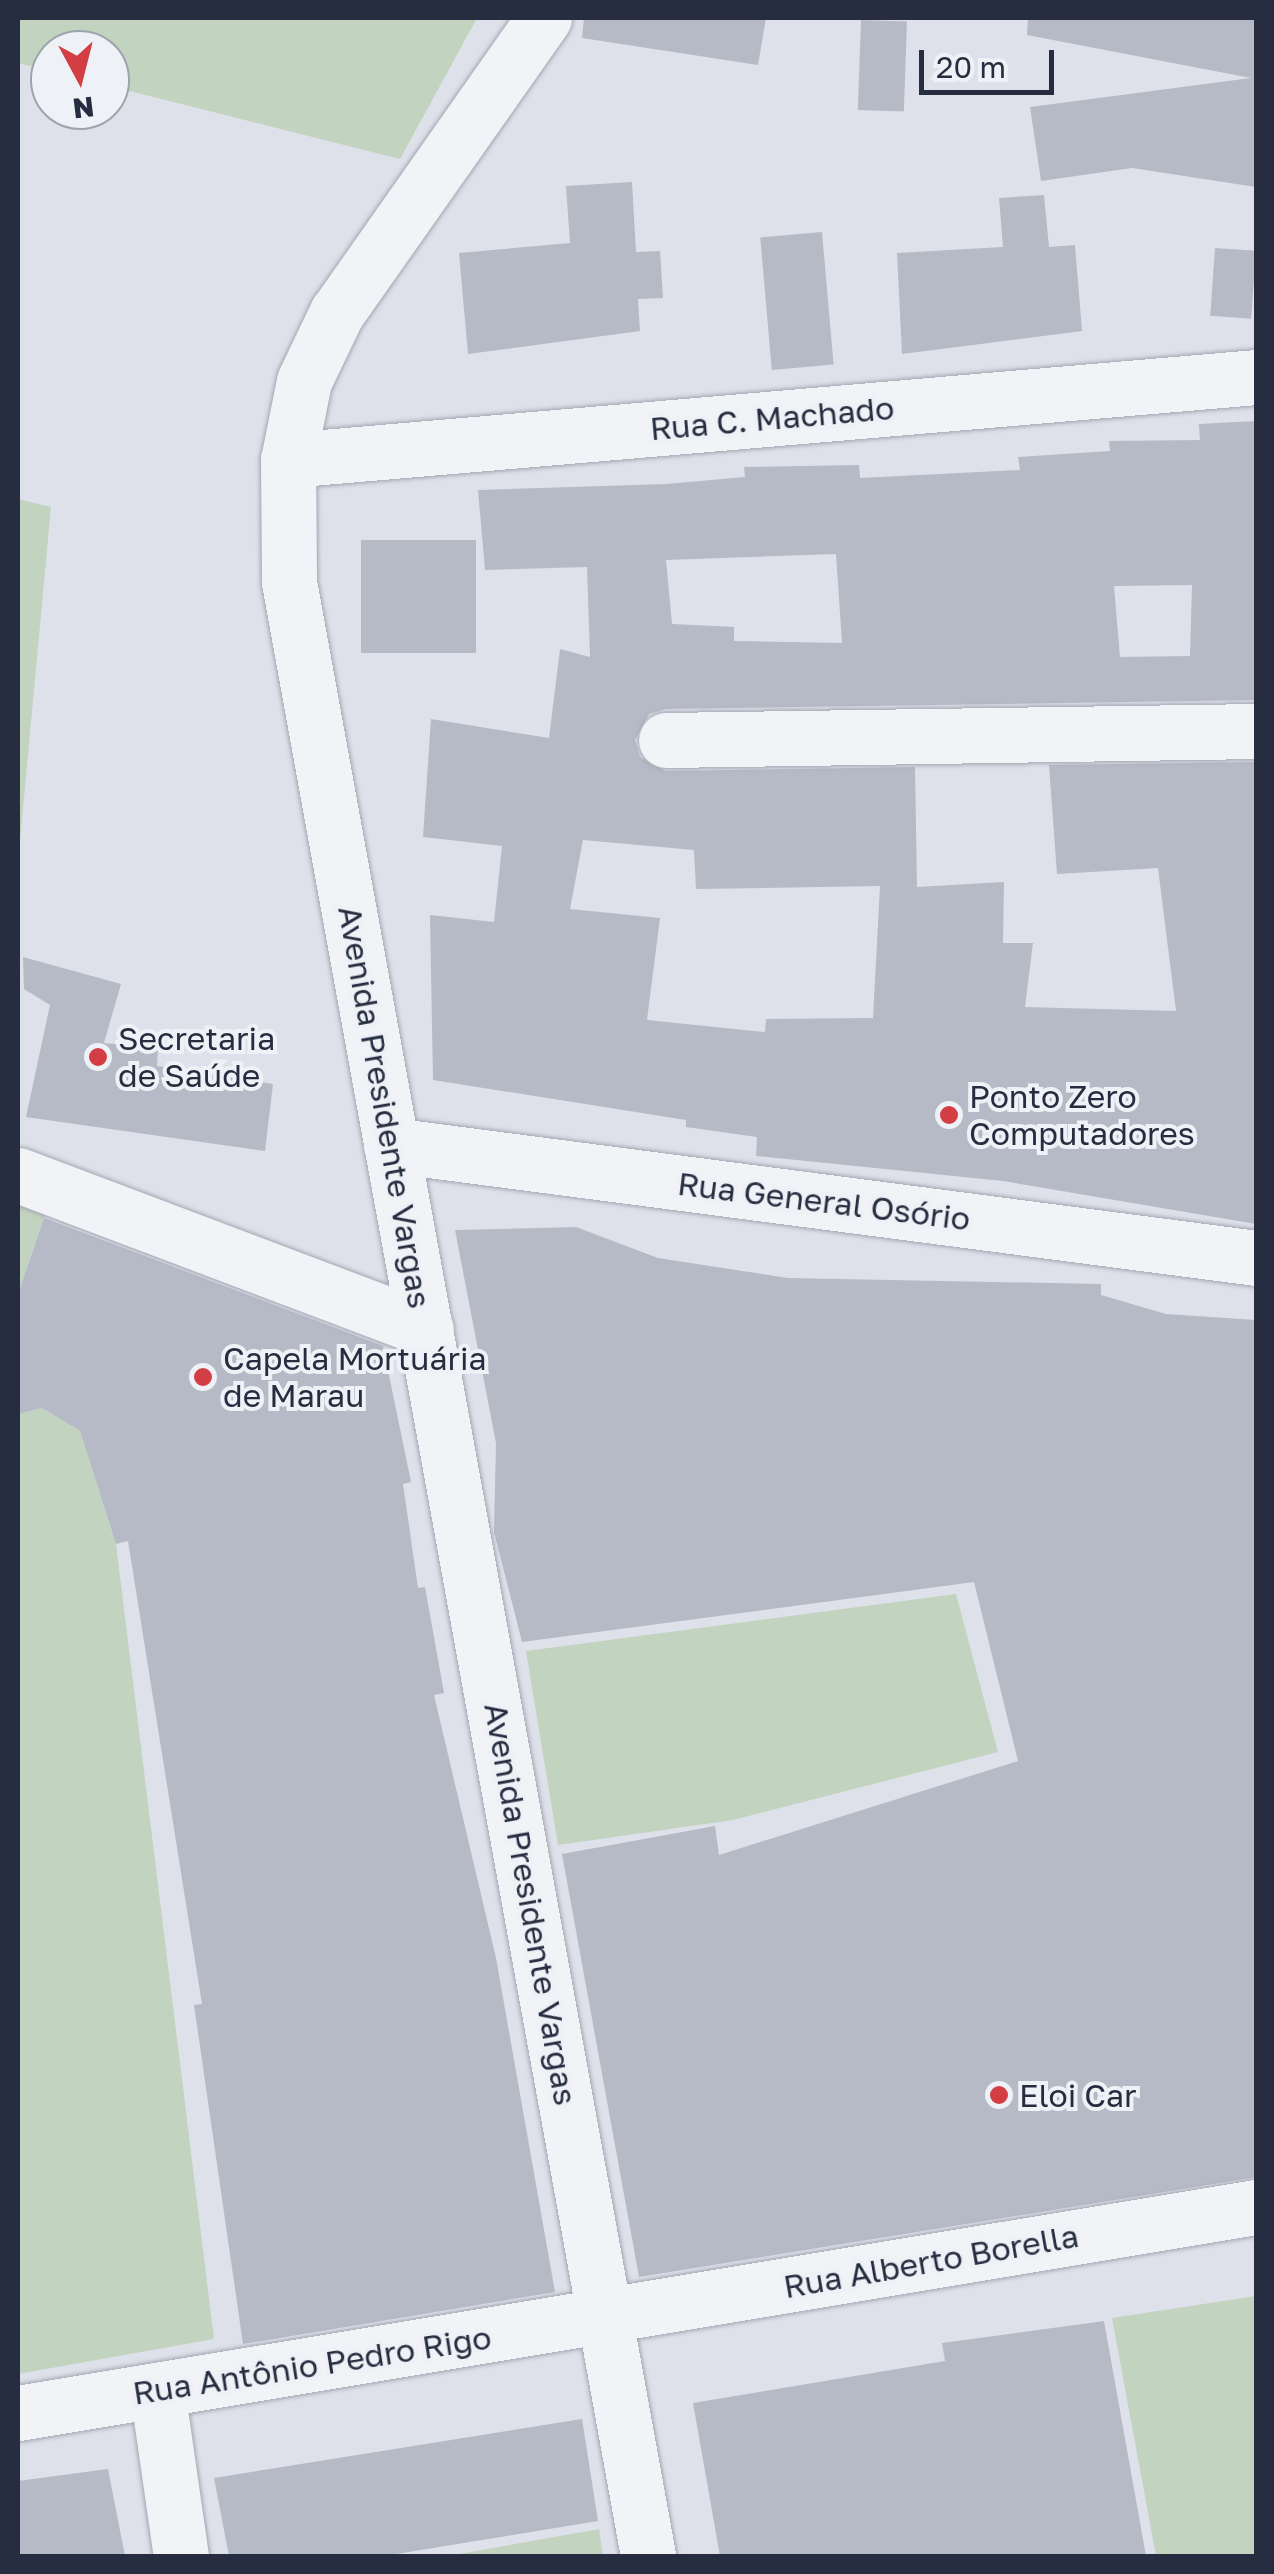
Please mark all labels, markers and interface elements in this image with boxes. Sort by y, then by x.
north arrow [30,30,130,130]
scale bar [924,30,1059,92]
text: 20 m [936,49,1006,85]
text: N [71,91,96,126]
street label: Rua C. Machado [648,388,896,448]
street label: Avenida Presidente Vargas [331,903,439,1311]
place label: Secretaria de Saúde [118,1020,275,1095]
marker: Secretaria de Saúde [87,1046,109,1068]
place label: Ponto Zero Computadores [969,1078,1195,1153]
marker: Ponto Zero Computadores [938,1104,960,1126]
street label: Rua General Osório [676,1164,972,1238]
place label: Capela Mortuária de Marau [223,1340,487,1415]
marker: Capela Mortuária de Marau [192,1366,214,1388]
street label: Avenida Presidente Vargas [477,1700,585,2108]
place label: Eloi Car [1019,2076,1137,2114]
marker: Eloi Car [988,2084,1010,2106]
street label: Rua Alberto Borella [780,2216,1082,2306]
street label: Rua Antônio Pedro Rigo [130,2318,494,2412]

